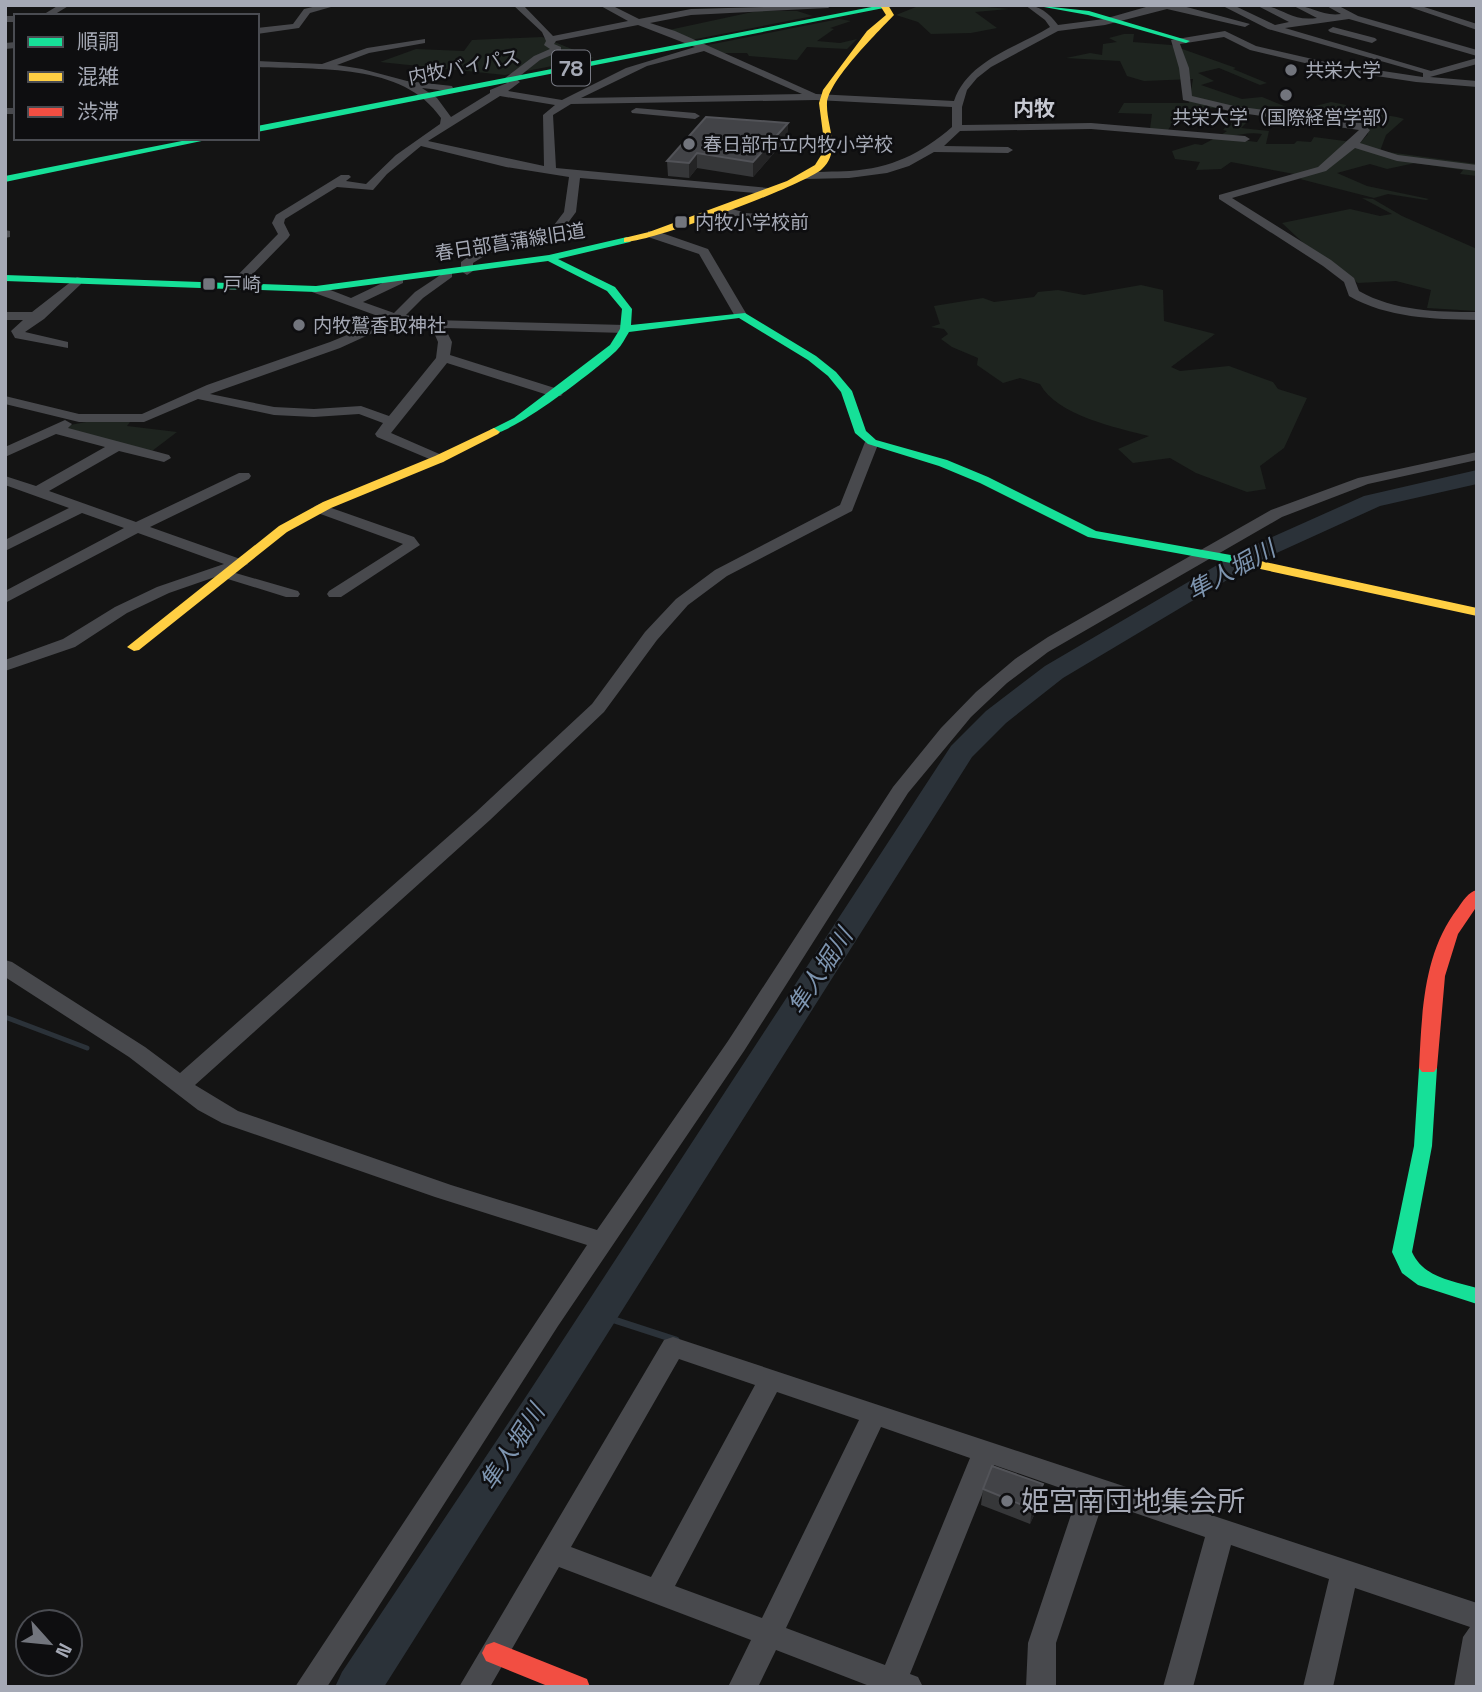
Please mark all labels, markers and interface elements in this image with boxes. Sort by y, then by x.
legend [14,14,259,140]
text: 順調 [77,28,119,55]
street label: 内牧バイパス [406,44,522,90]
road number: 78 [552,50,590,86]
place label: 共栄大学 [1305,58,1381,83]
marker: 共栄大学 [1283,62,1299,78]
text: 混雑 [77,63,119,90]
marker: 共栄大学（国際経営学部） [1278,87,1294,103]
district label: 内牧 [1013,95,1055,122]
text: 渋滞 [77,98,119,125]
place label: 共栄大学（国際経営学部） [1172,105,1400,130]
place label: 春日部市立内牧小学校 [703,132,893,157]
marker: 春日部市立内牧小学校 [681,136,697,152]
place label: 内牧小学校前 [695,210,809,235]
marker: 内牧小学校前 [673,214,689,230]
street label: 春日部菖蒲線旧道 [433,218,587,266]
place label: 戸崎 [223,272,261,297]
marker: 戸崎 [201,276,217,292]
place label: 内牧鷲香取神社 [313,313,446,338]
marker: 内牧鷲香取神社 [291,317,307,333]
water label: 隼人堀川 [1182,532,1283,607]
water label: 隼人堀川 [781,920,861,1020]
water label: 隼人堀川 [473,1396,553,1496]
place label: 姫宮南団地集会所 [1021,1483,1245,1519]
marker: 姫宮南団地集会所 [999,1493,1015,1509]
north arrow [14,1608,84,1678]
text: N [50,1639,78,1662]

